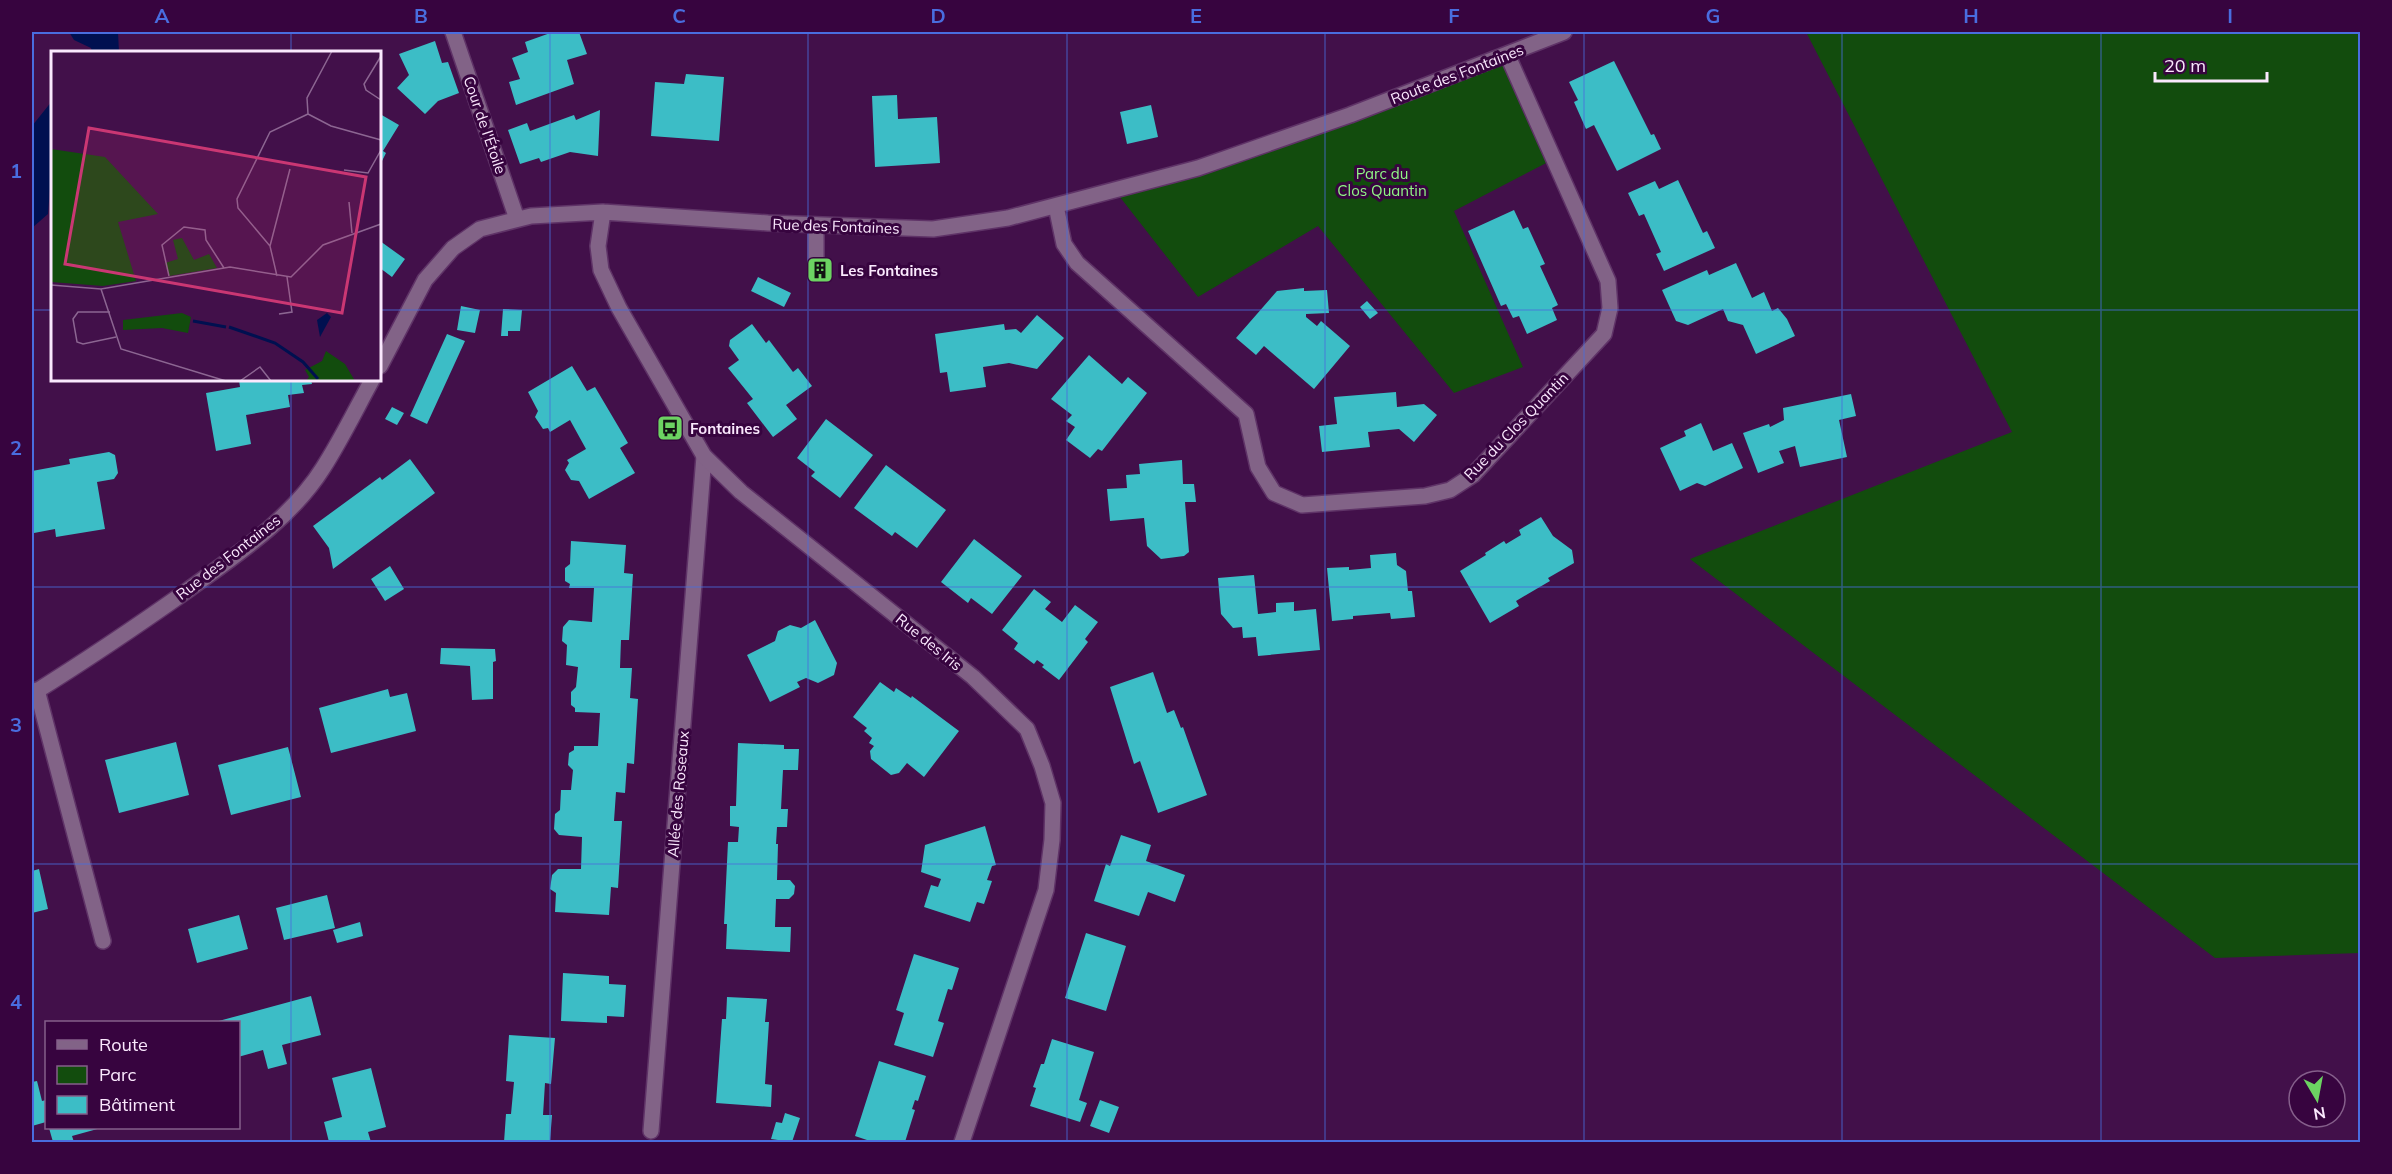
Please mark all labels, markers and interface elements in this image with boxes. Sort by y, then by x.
text: A [155,3,170,28]
text: B [414,3,428,28]
text: C [672,3,686,28]
text: D [930,3,946,28]
text: E [1190,3,1202,28]
text: F [1448,3,1460,28]
text: G [1706,3,1720,28]
text: H [1963,3,1979,28]
text: I [2227,3,2233,28]
street label: Route des Fontaines [1388,40,1526,108]
scale bar [2155,45,2268,83]
inset map [51,51,381,381]
text: 20 m [2164,54,2206,77]
street label: Cour de l'Étoile [459,74,511,176]
text: 1 [10,158,22,183]
park label: Parc du Clos Quantin [1337,164,1427,200]
street label: Rue des Fontaines [772,214,900,238]
building icon: Les Fontaines [805,255,835,285]
place label: Les Fontaines [840,261,938,280]
street label: Rue du Clos Quantin [1460,368,1572,484]
bus stop icon: Fontaines [655,413,685,443]
place label: Fontaines [690,419,760,438]
text: 2 [10,435,22,460]
street label: Rue des Fontaines [172,510,284,604]
street label: Rue des Iris [892,609,966,675]
text: 3 [10,712,22,737]
street label: Allée des Roseaux [663,730,693,858]
text: 4 [10,989,22,1014]
legend [45,1021,240,1129]
text: Route [99,1033,148,1056]
text: Parc [99,1063,137,1086]
north arrow [2287,1069,2347,1129]
text: Bâtiment [99,1093,175,1116]
text: N [2312,1103,2327,1125]

